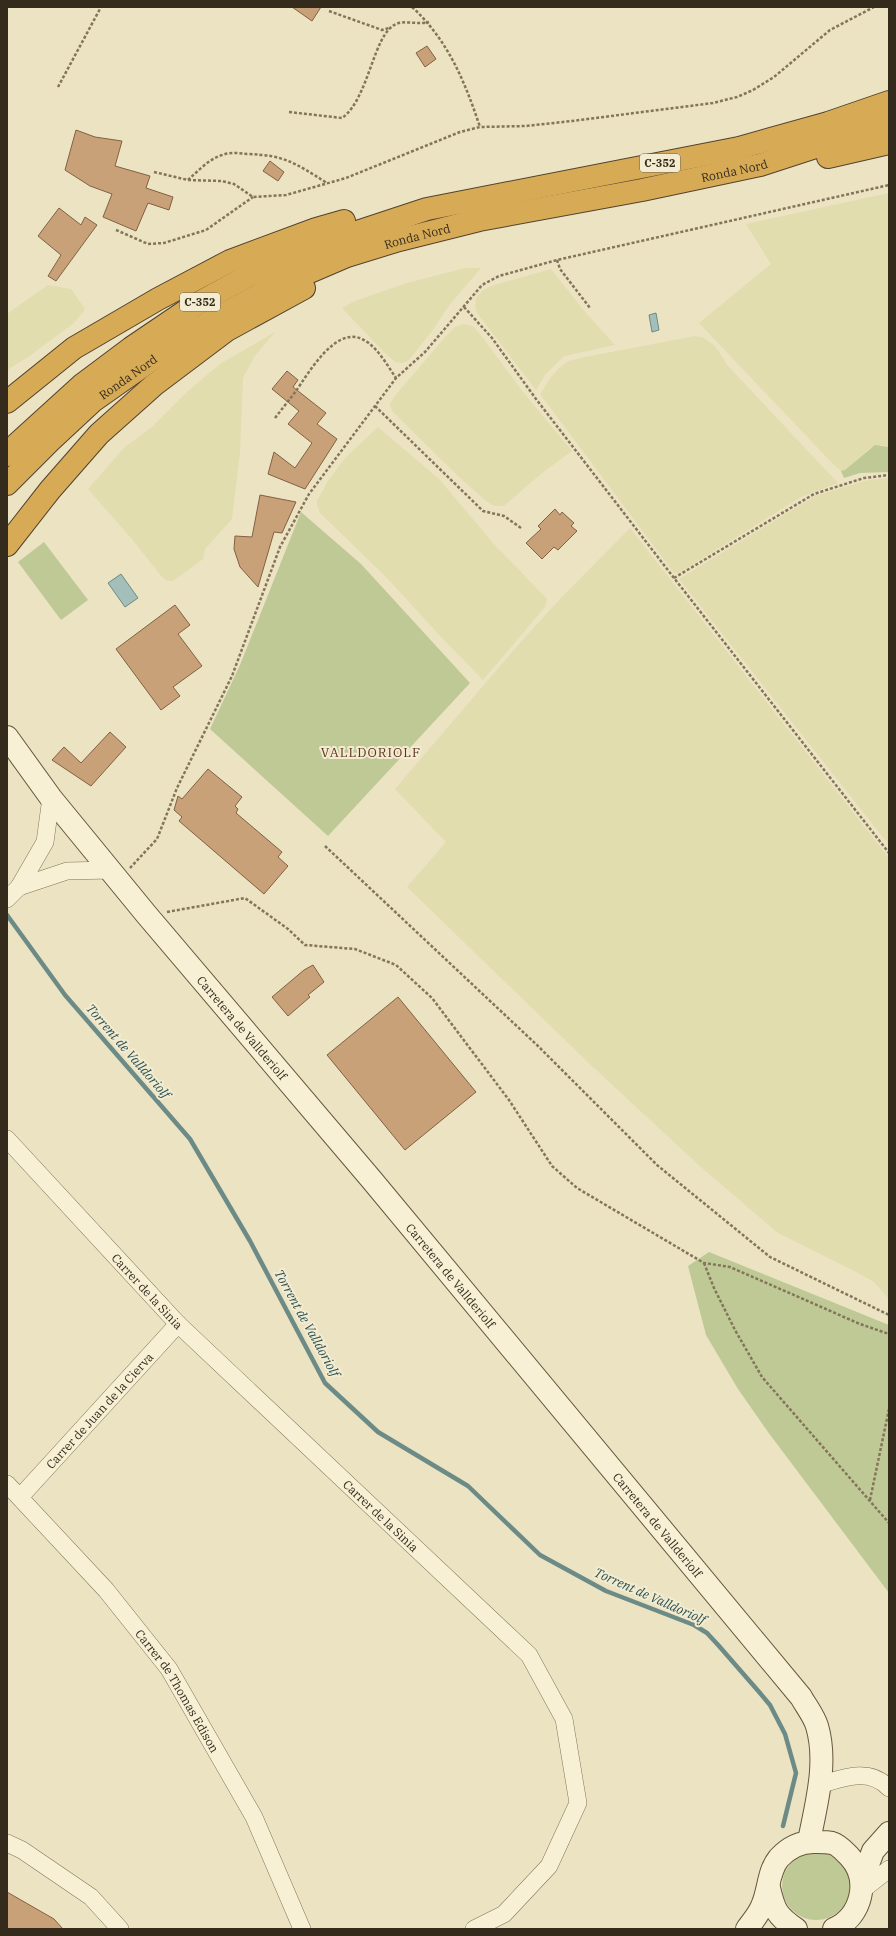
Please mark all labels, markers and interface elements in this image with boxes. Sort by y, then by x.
road number: C-352 [640,154,680,172]
street label: Ronda Nord [700,156,769,185]
street label: Ronda Nord [382,220,452,252]
road number: C-352 [180,293,220,311]
street label: Ronda Nord [96,351,160,402]
district label: VALLDORIOLF [321,744,421,761]
street label: Carretera de Vallderiolf [194,972,291,1083]
water label: Torrent de Valldoriolf [82,1000,176,1104]
street label: Carretera de Vallderiolf [403,1220,499,1331]
street label: Carrer de la Sinia [109,1250,186,1332]
water label: Torrent de Valldoriolf [270,1266,345,1382]
street label: Carrer de Juan de la Cierva [42,1349,156,1471]
street label: Carretera de Vallderiolf [610,1469,706,1581]
street label: Carrer de la Sinia [340,1476,422,1555]
water label: Torrent de Valldoriolf [592,1564,711,1629]
street label: Carrer de Thomas Edison [133,1626,223,1755]

